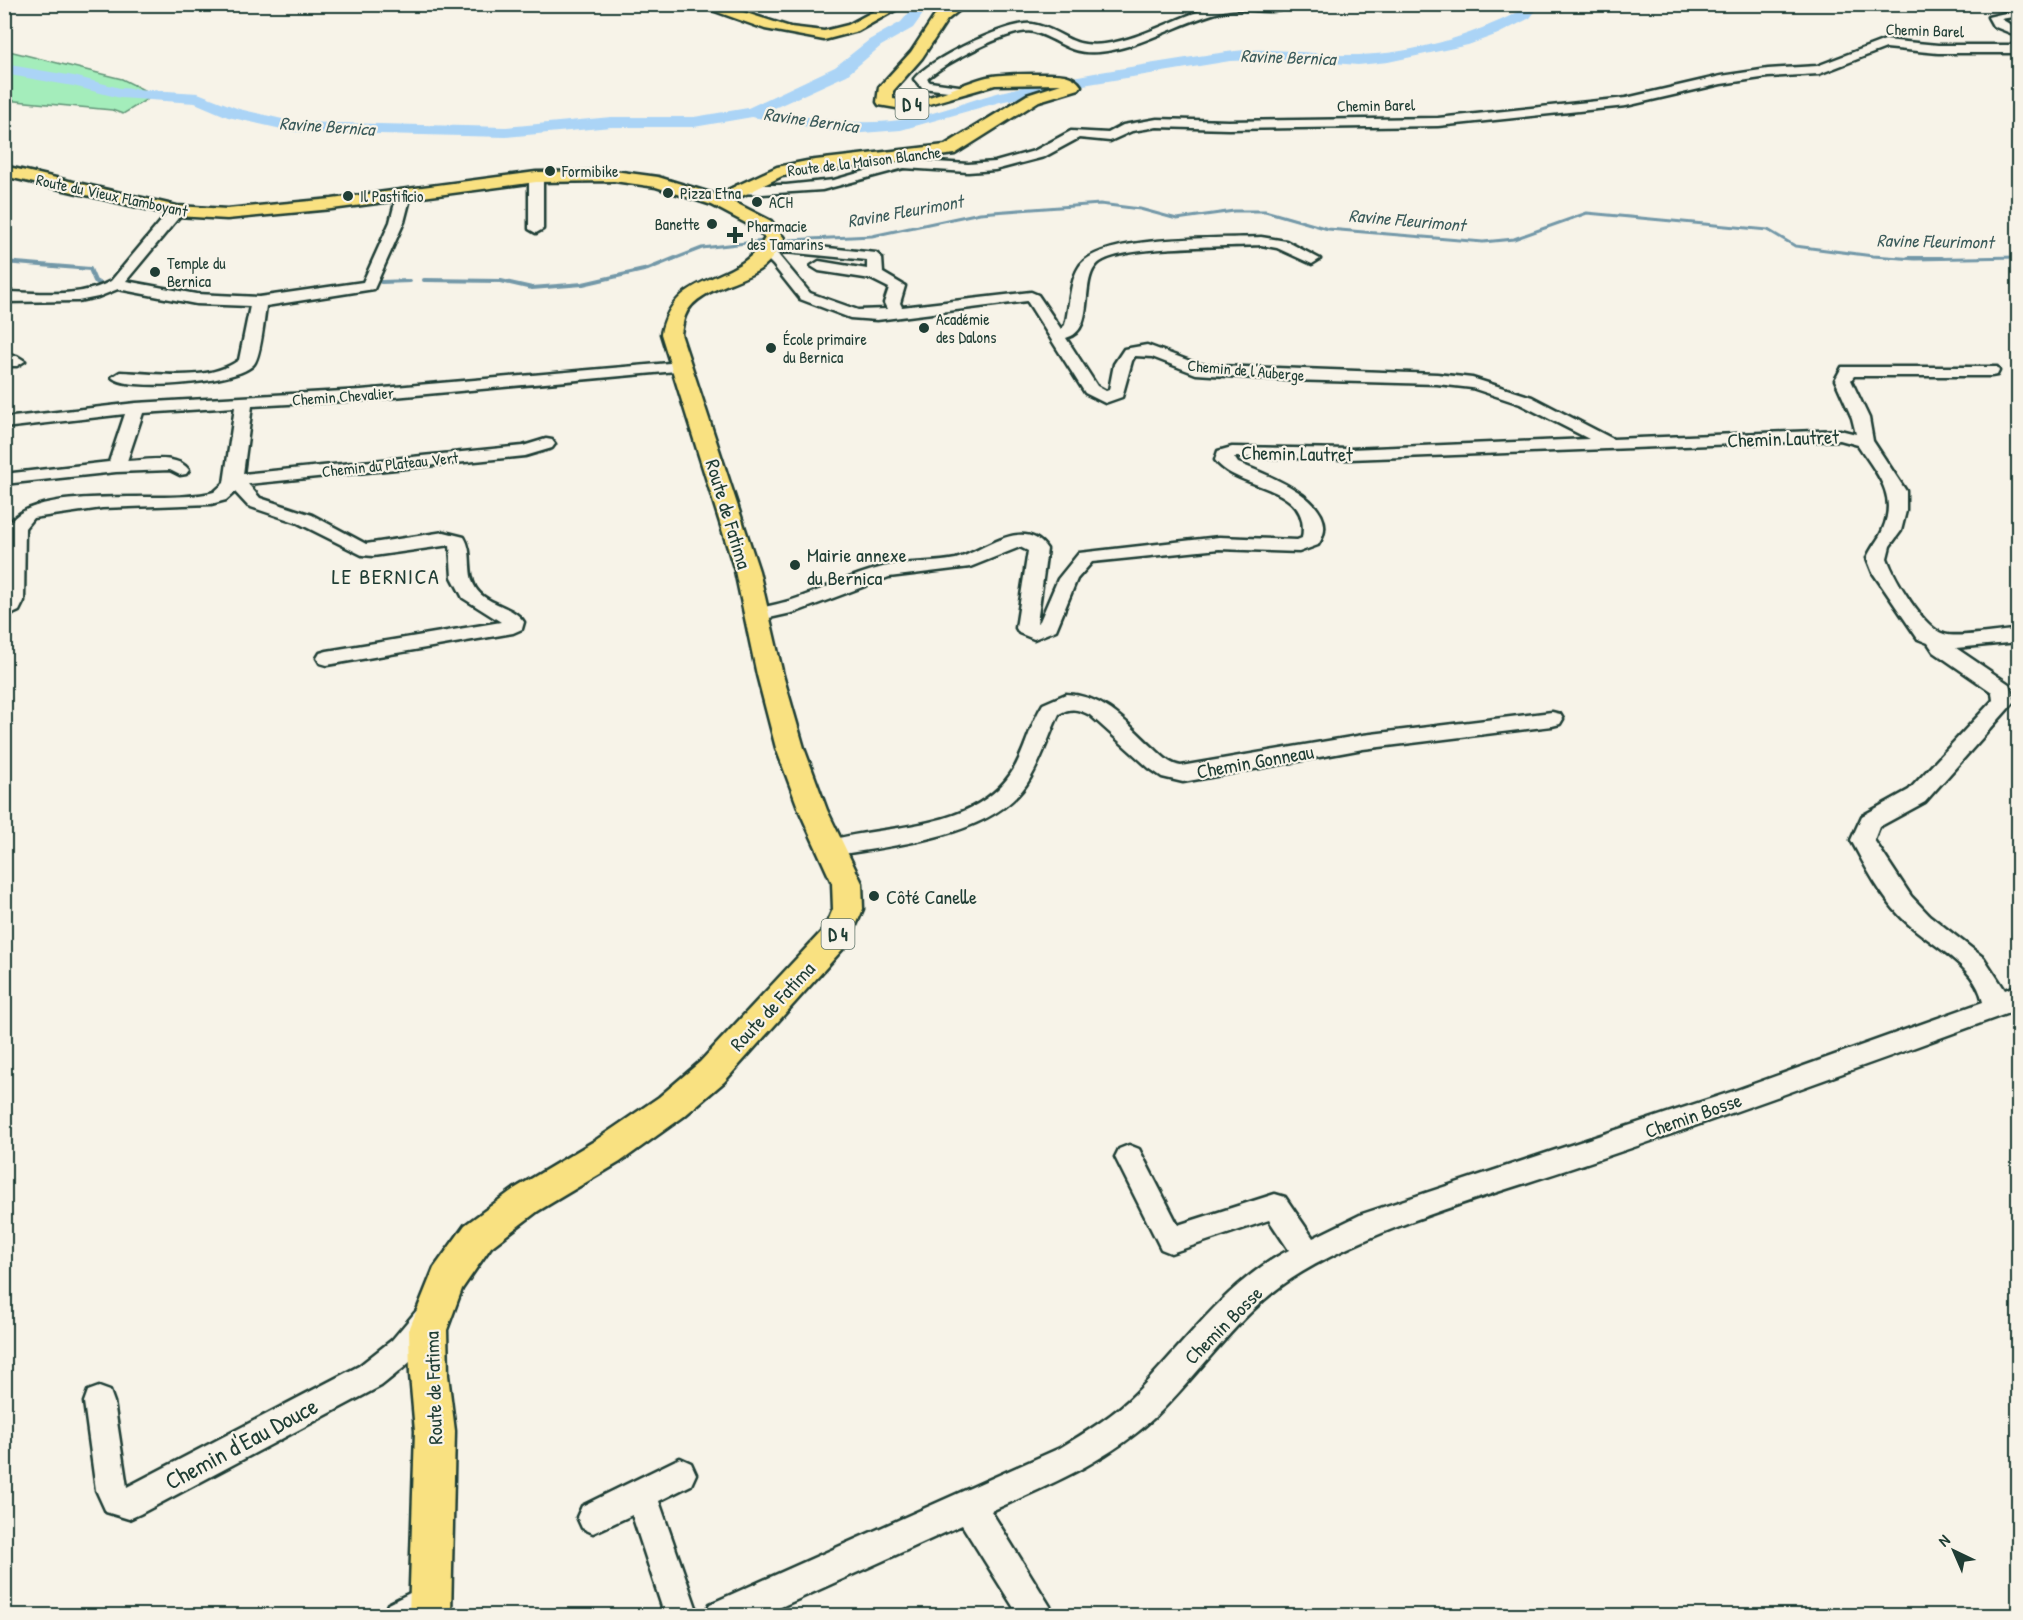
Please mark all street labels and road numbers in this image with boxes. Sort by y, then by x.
street label: Chemin Barel [1885,18,1965,42]
road number: D 4 [896,89,928,119]
street label: Chemin Barel [1337,93,1416,117]
street label: Route de la Maison Blanche [786,141,943,181]
street label: Route du Vieux Flamboyant [34,168,190,222]
street label: Chemin de l'Auberge [1187,354,1306,386]
street label: Chemin Chevalier [291,381,395,411]
street label: Chemin Lautret [1727,423,1840,453]
street label: Chemin Lautret [1241,439,1354,467]
street label: Chemin du Plateau Vert [321,446,460,482]
street label: Route de Fatima [700,456,758,572]
street label: Chemin Gonneau [1194,737,1316,785]
road number: D 4 [822,919,854,949]
street label: Route de Fatima [724,955,821,1057]
street label: Chemin Bosse [1641,1086,1745,1144]
street label: Chemin Bosse [1178,1280,1268,1370]
street label: Route de Fatima [418,1331,448,1445]
street label: Chemin d'Eau Douce [159,1389,323,1497]

